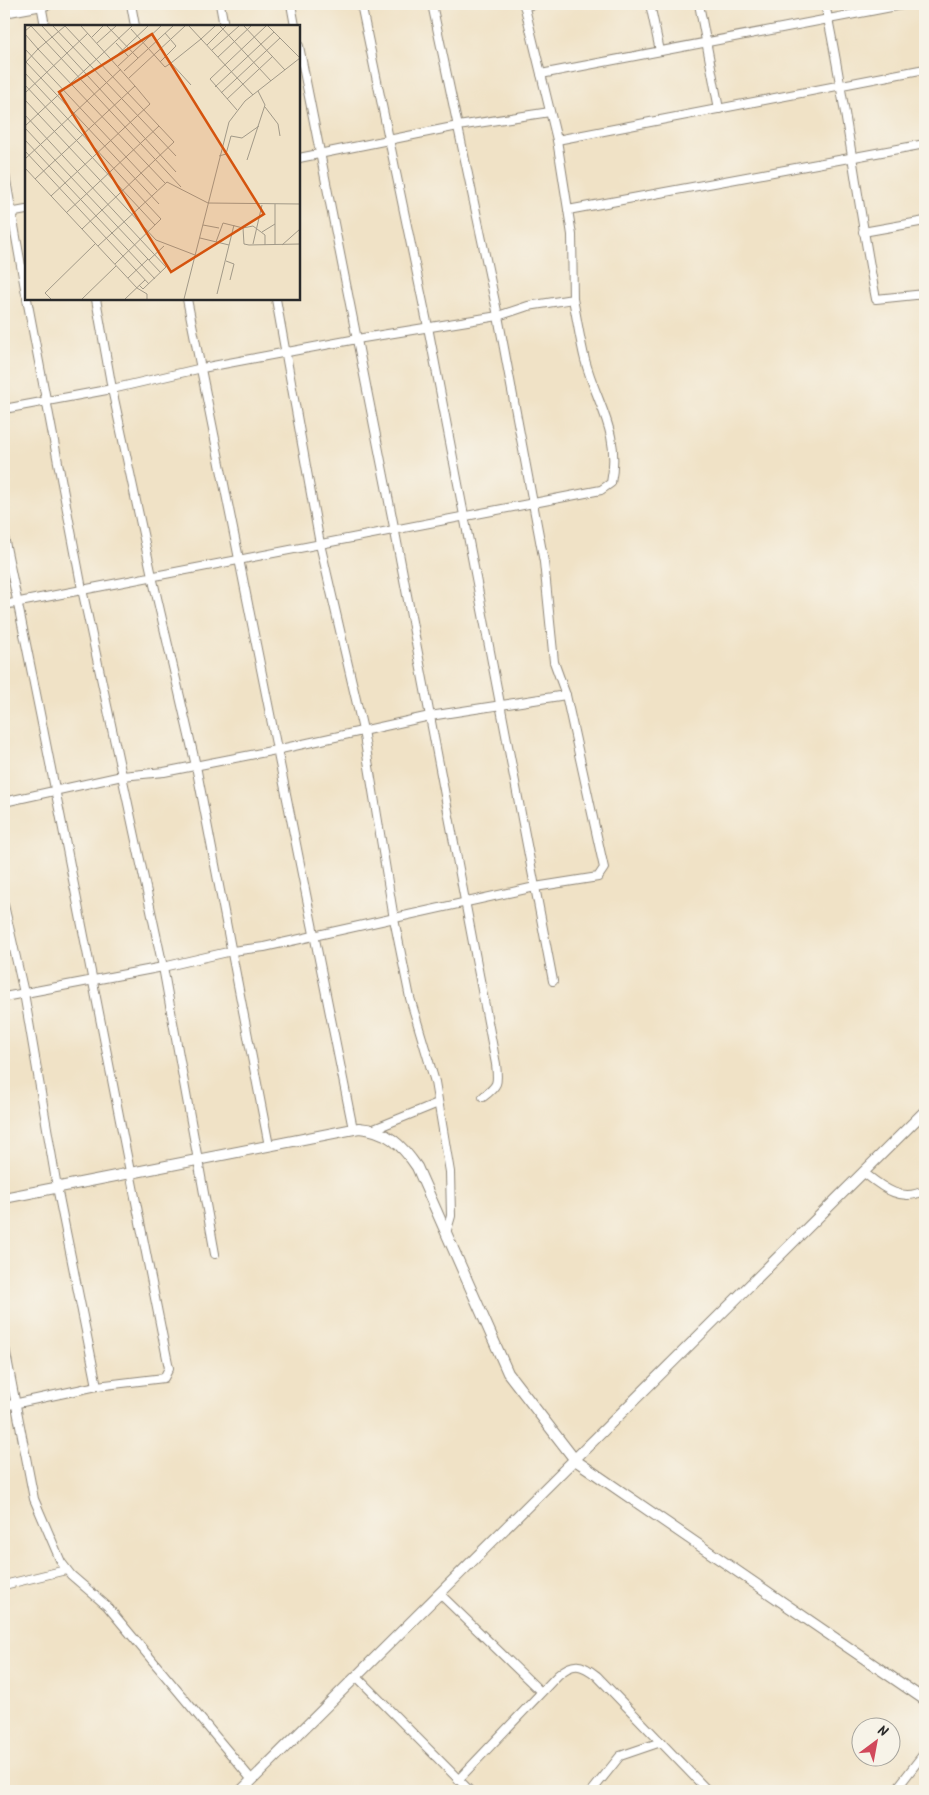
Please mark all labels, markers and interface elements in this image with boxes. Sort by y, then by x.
inset map [25,25,300,300]
north arrow [852,1718,902,1768]
text: N [873,1720,892,1744]

